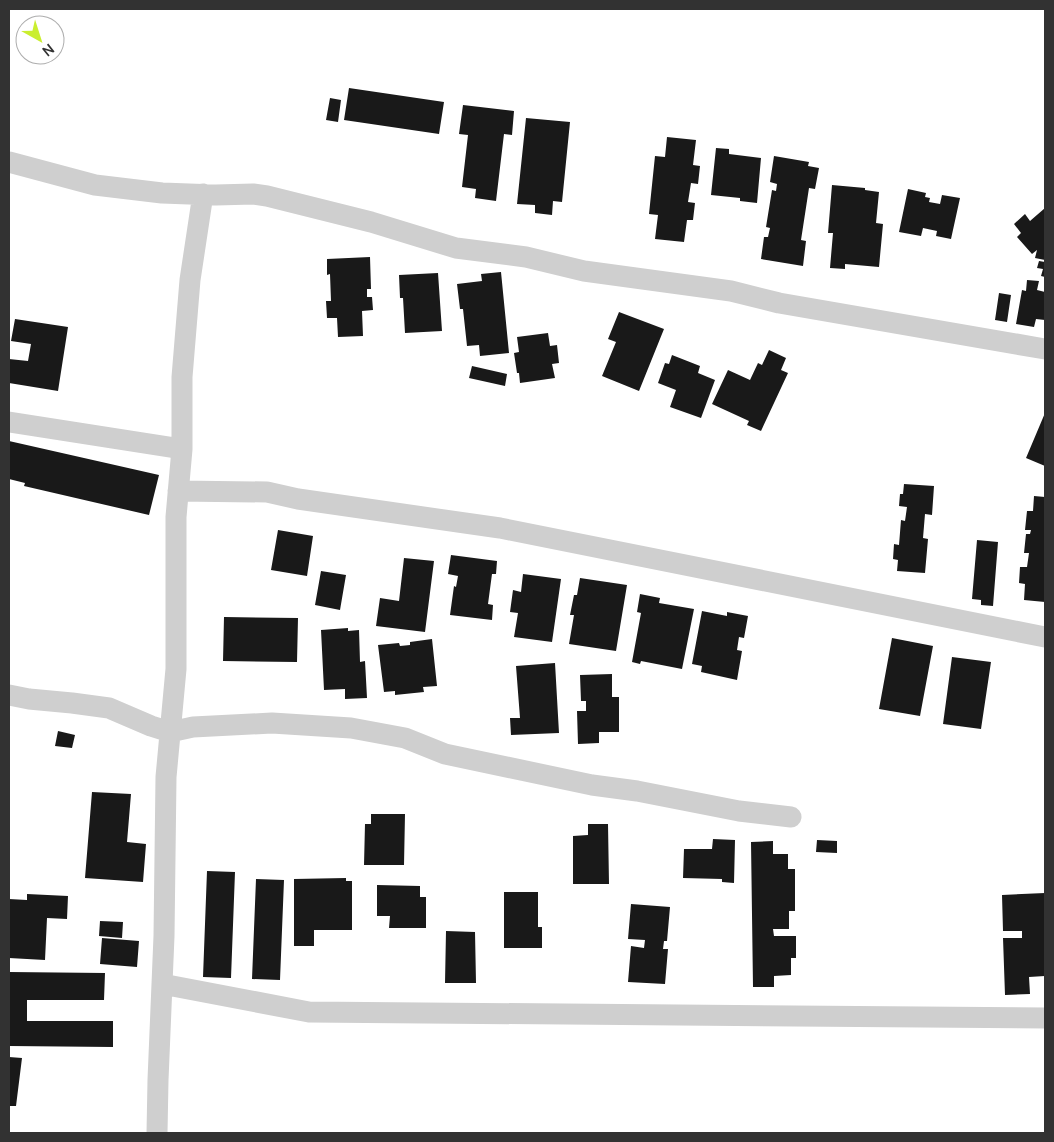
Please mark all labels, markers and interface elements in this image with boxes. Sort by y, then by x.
north arrow [15,15,65,65]
text: N [39,40,58,61]

